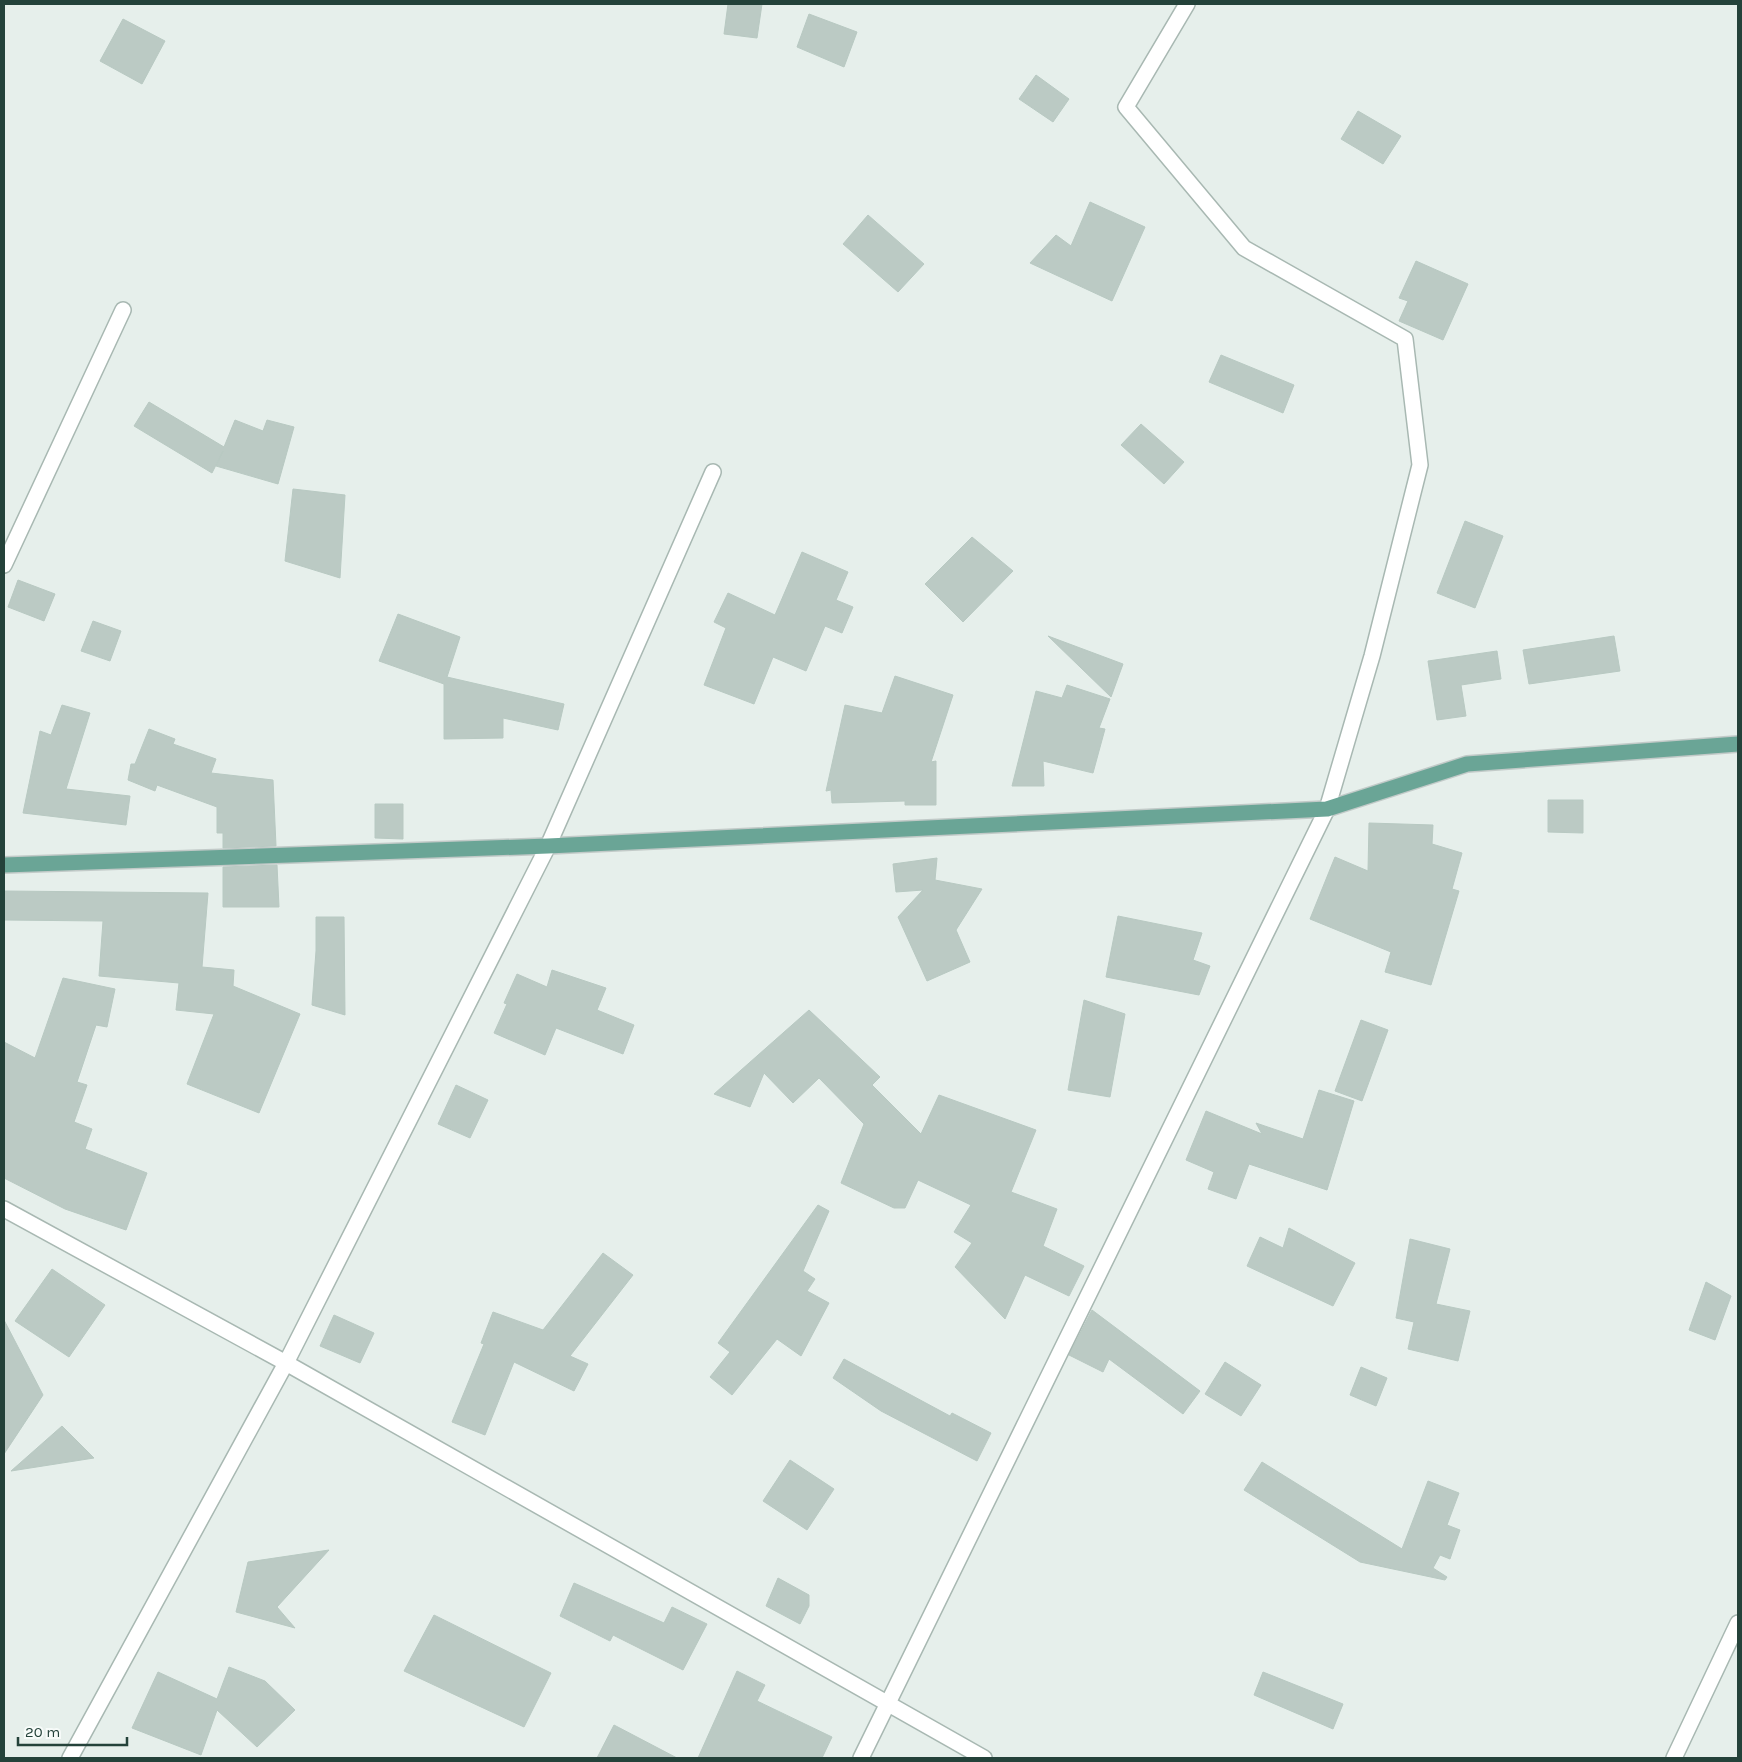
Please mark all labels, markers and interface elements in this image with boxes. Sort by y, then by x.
scale bar [18,1714,126,1746]
text: 20 m [25,1723,60,1741]

